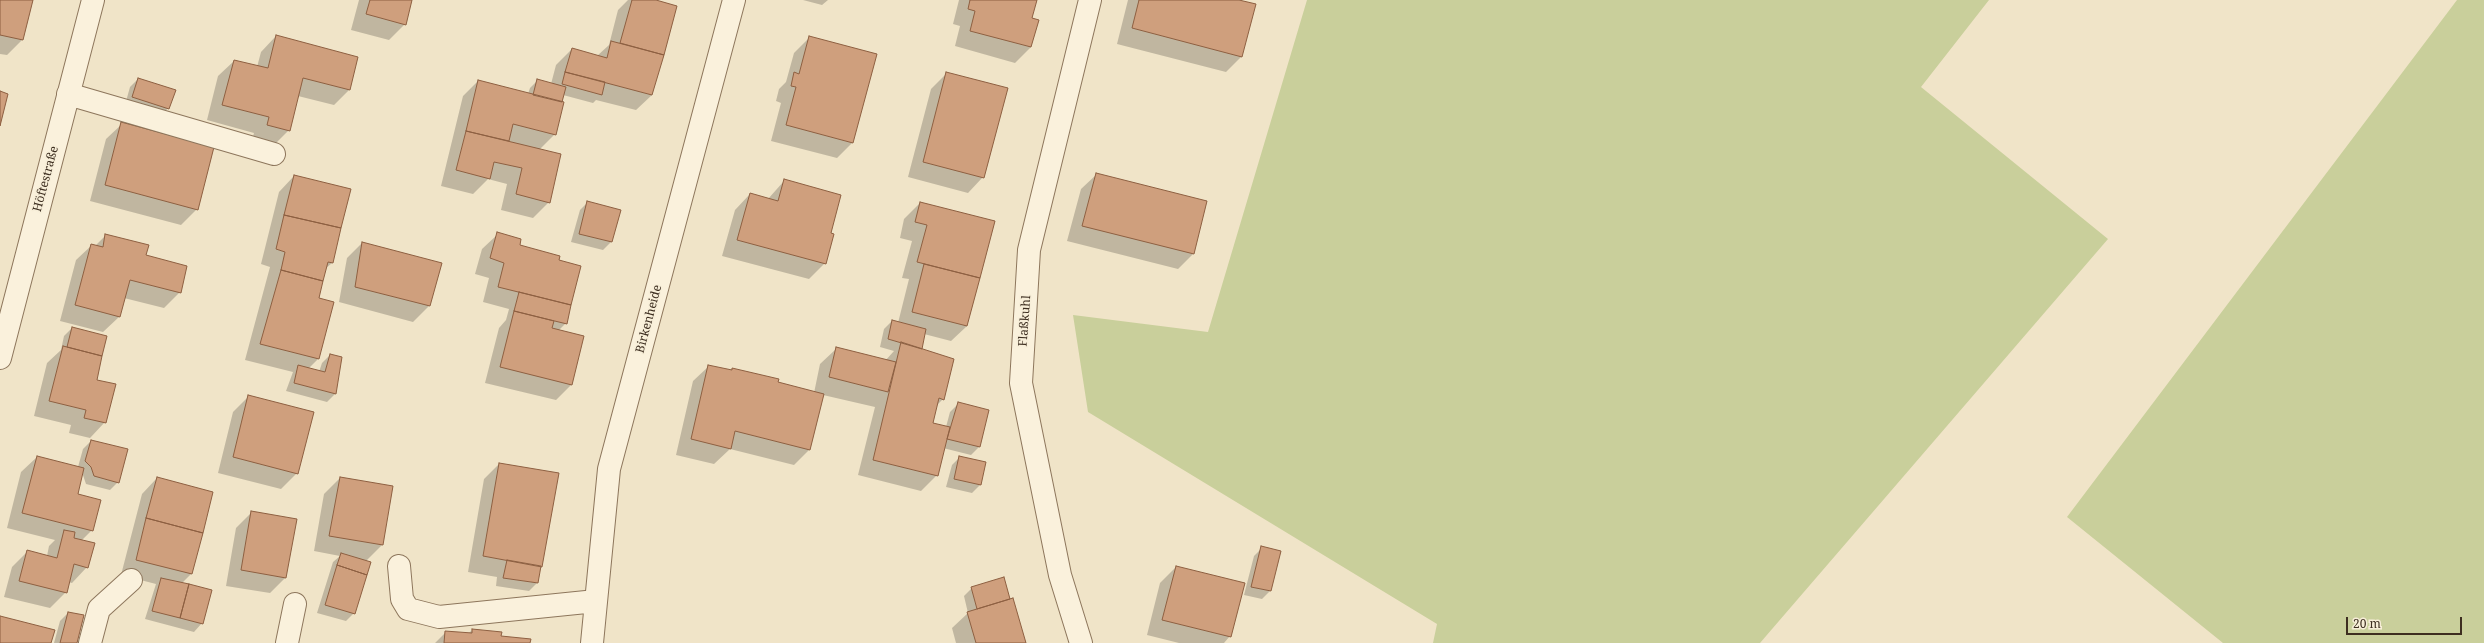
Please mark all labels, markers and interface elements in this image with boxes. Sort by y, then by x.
street label: Höftestraße [30,145,62,213]
street label: Birkenheide [633,283,665,355]
street label: Flaßkuhl [1016,295,1034,347]
scale bar [2348,609,2464,635]
text: 20 m [2353,615,2381,632]

